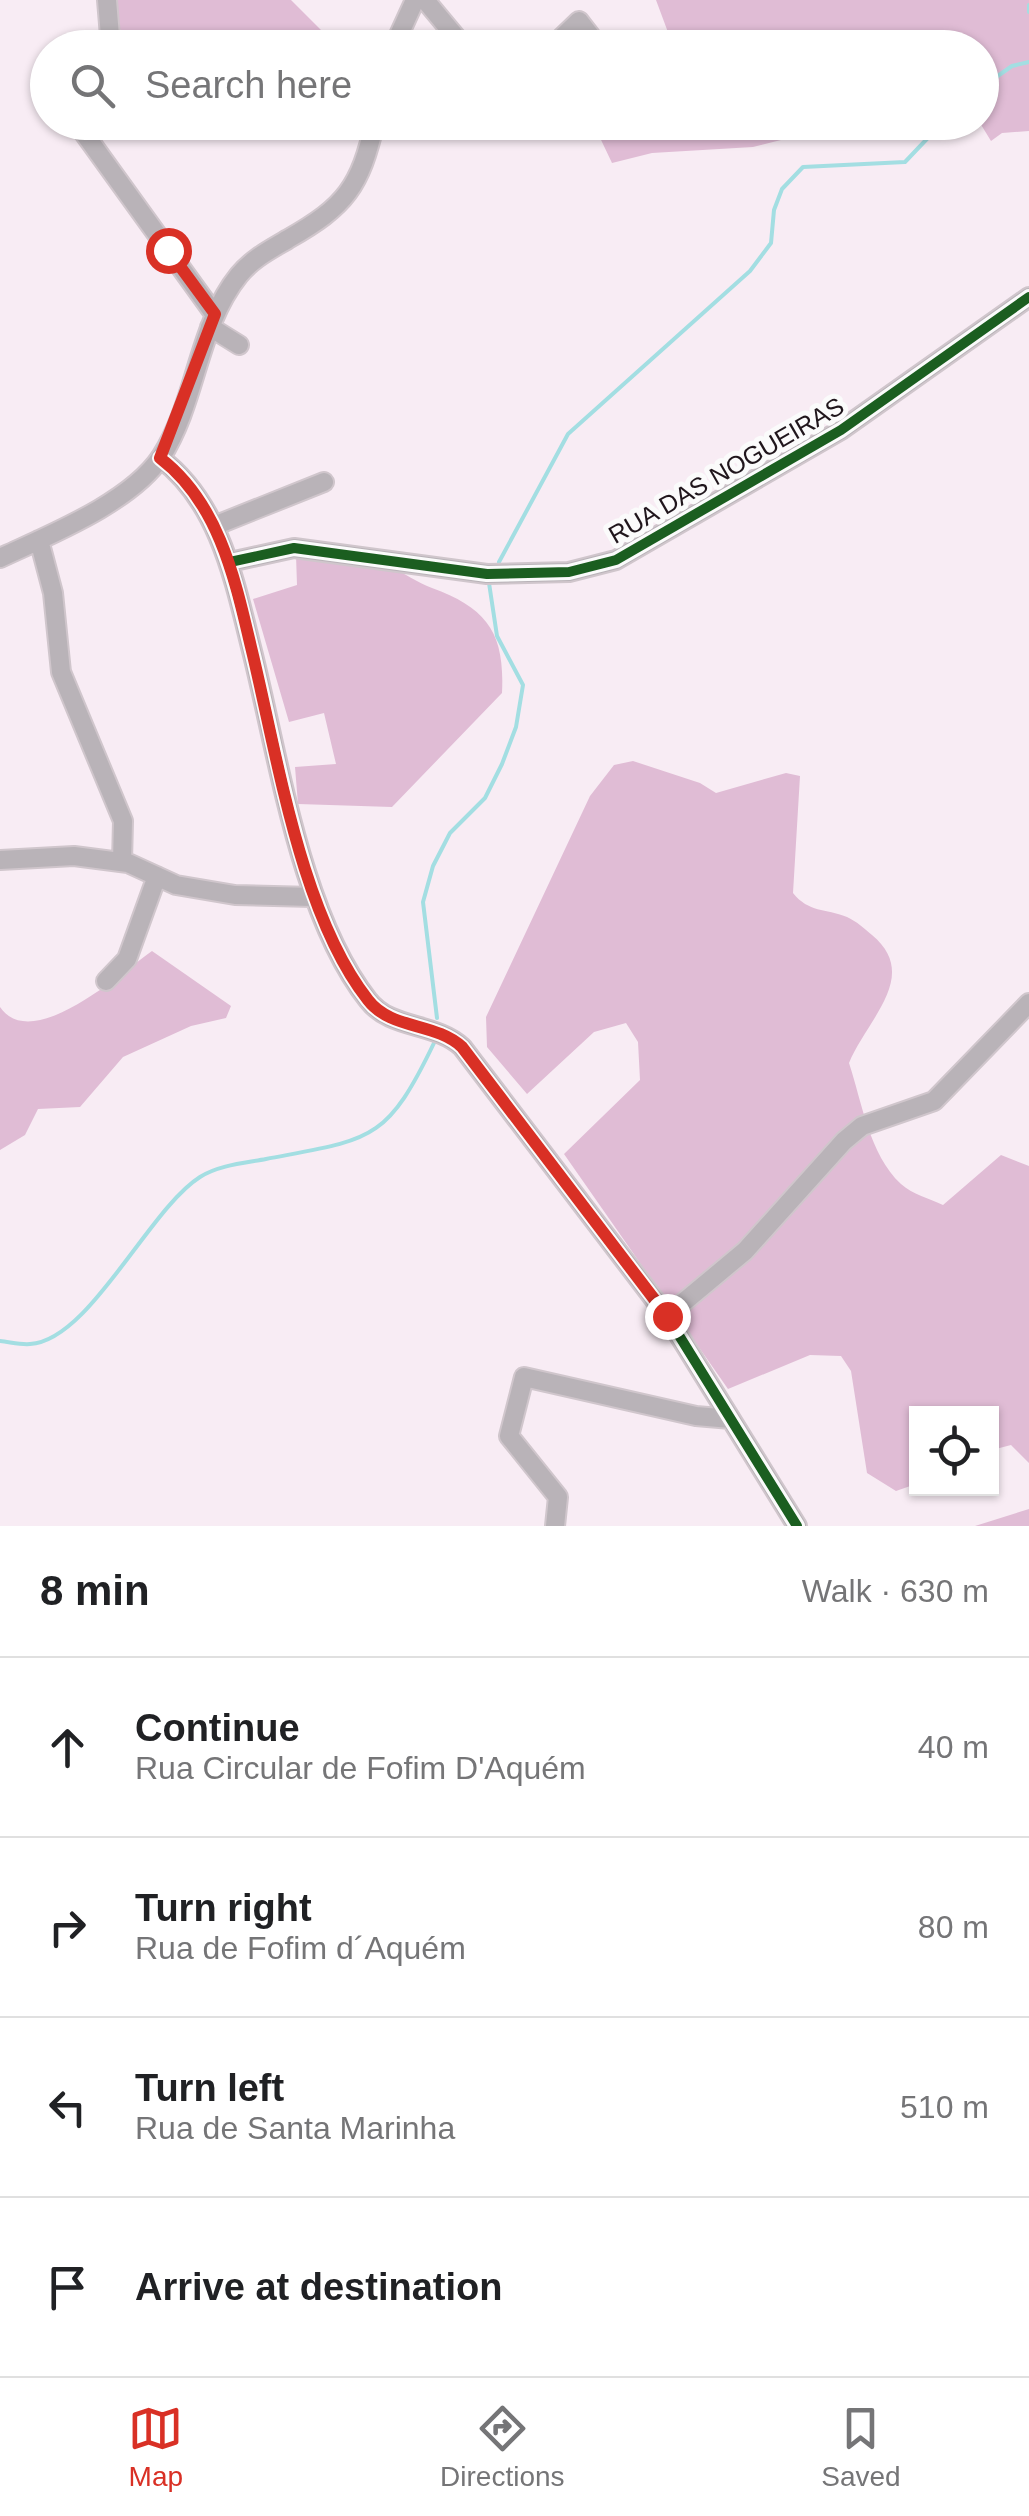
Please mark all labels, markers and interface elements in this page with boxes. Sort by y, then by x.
search box [30,30,999,140]
icon: search [65,58,120,113]
text: Search here [145,64,352,106]
route start [146,228,192,274]
street label: RUA DAS NOGUEIRAS [604,391,848,549]
route end [645,1294,691,1340]
map controls [909,1406,999,1496]
button: locate [909,1406,999,1496]
text: 8 min [40,1567,150,1614]
text: Walk · 630 m [802,1573,989,1609]
text: Continue [135,1707,300,1749]
icon: ahead [40,1720,95,1775]
text: 40 m [918,1729,989,1765]
text: Rua Circular de Fofim D'Aquém [135,1750,586,1786]
text: Turn right [135,1887,312,1929]
icon: right [40,1900,95,1955]
text: 80 m [918,1909,989,1945]
text: Rua de Fofim d´Aquém [135,1930,466,1966]
text: Turn left [135,2067,284,2109]
icon: left [40,2080,95,2135]
text: 510 m [900,2089,989,2125]
text: Rua de Santa Marinha [135,2110,455,2146]
icon: arrive [40,2260,95,2315]
text: Arrive at destination [135,2266,502,2308]
tab: Map [128,2401,183,2493]
tab: Directions [440,2401,565,2493]
tab: Saved [821,2401,901,2493]

